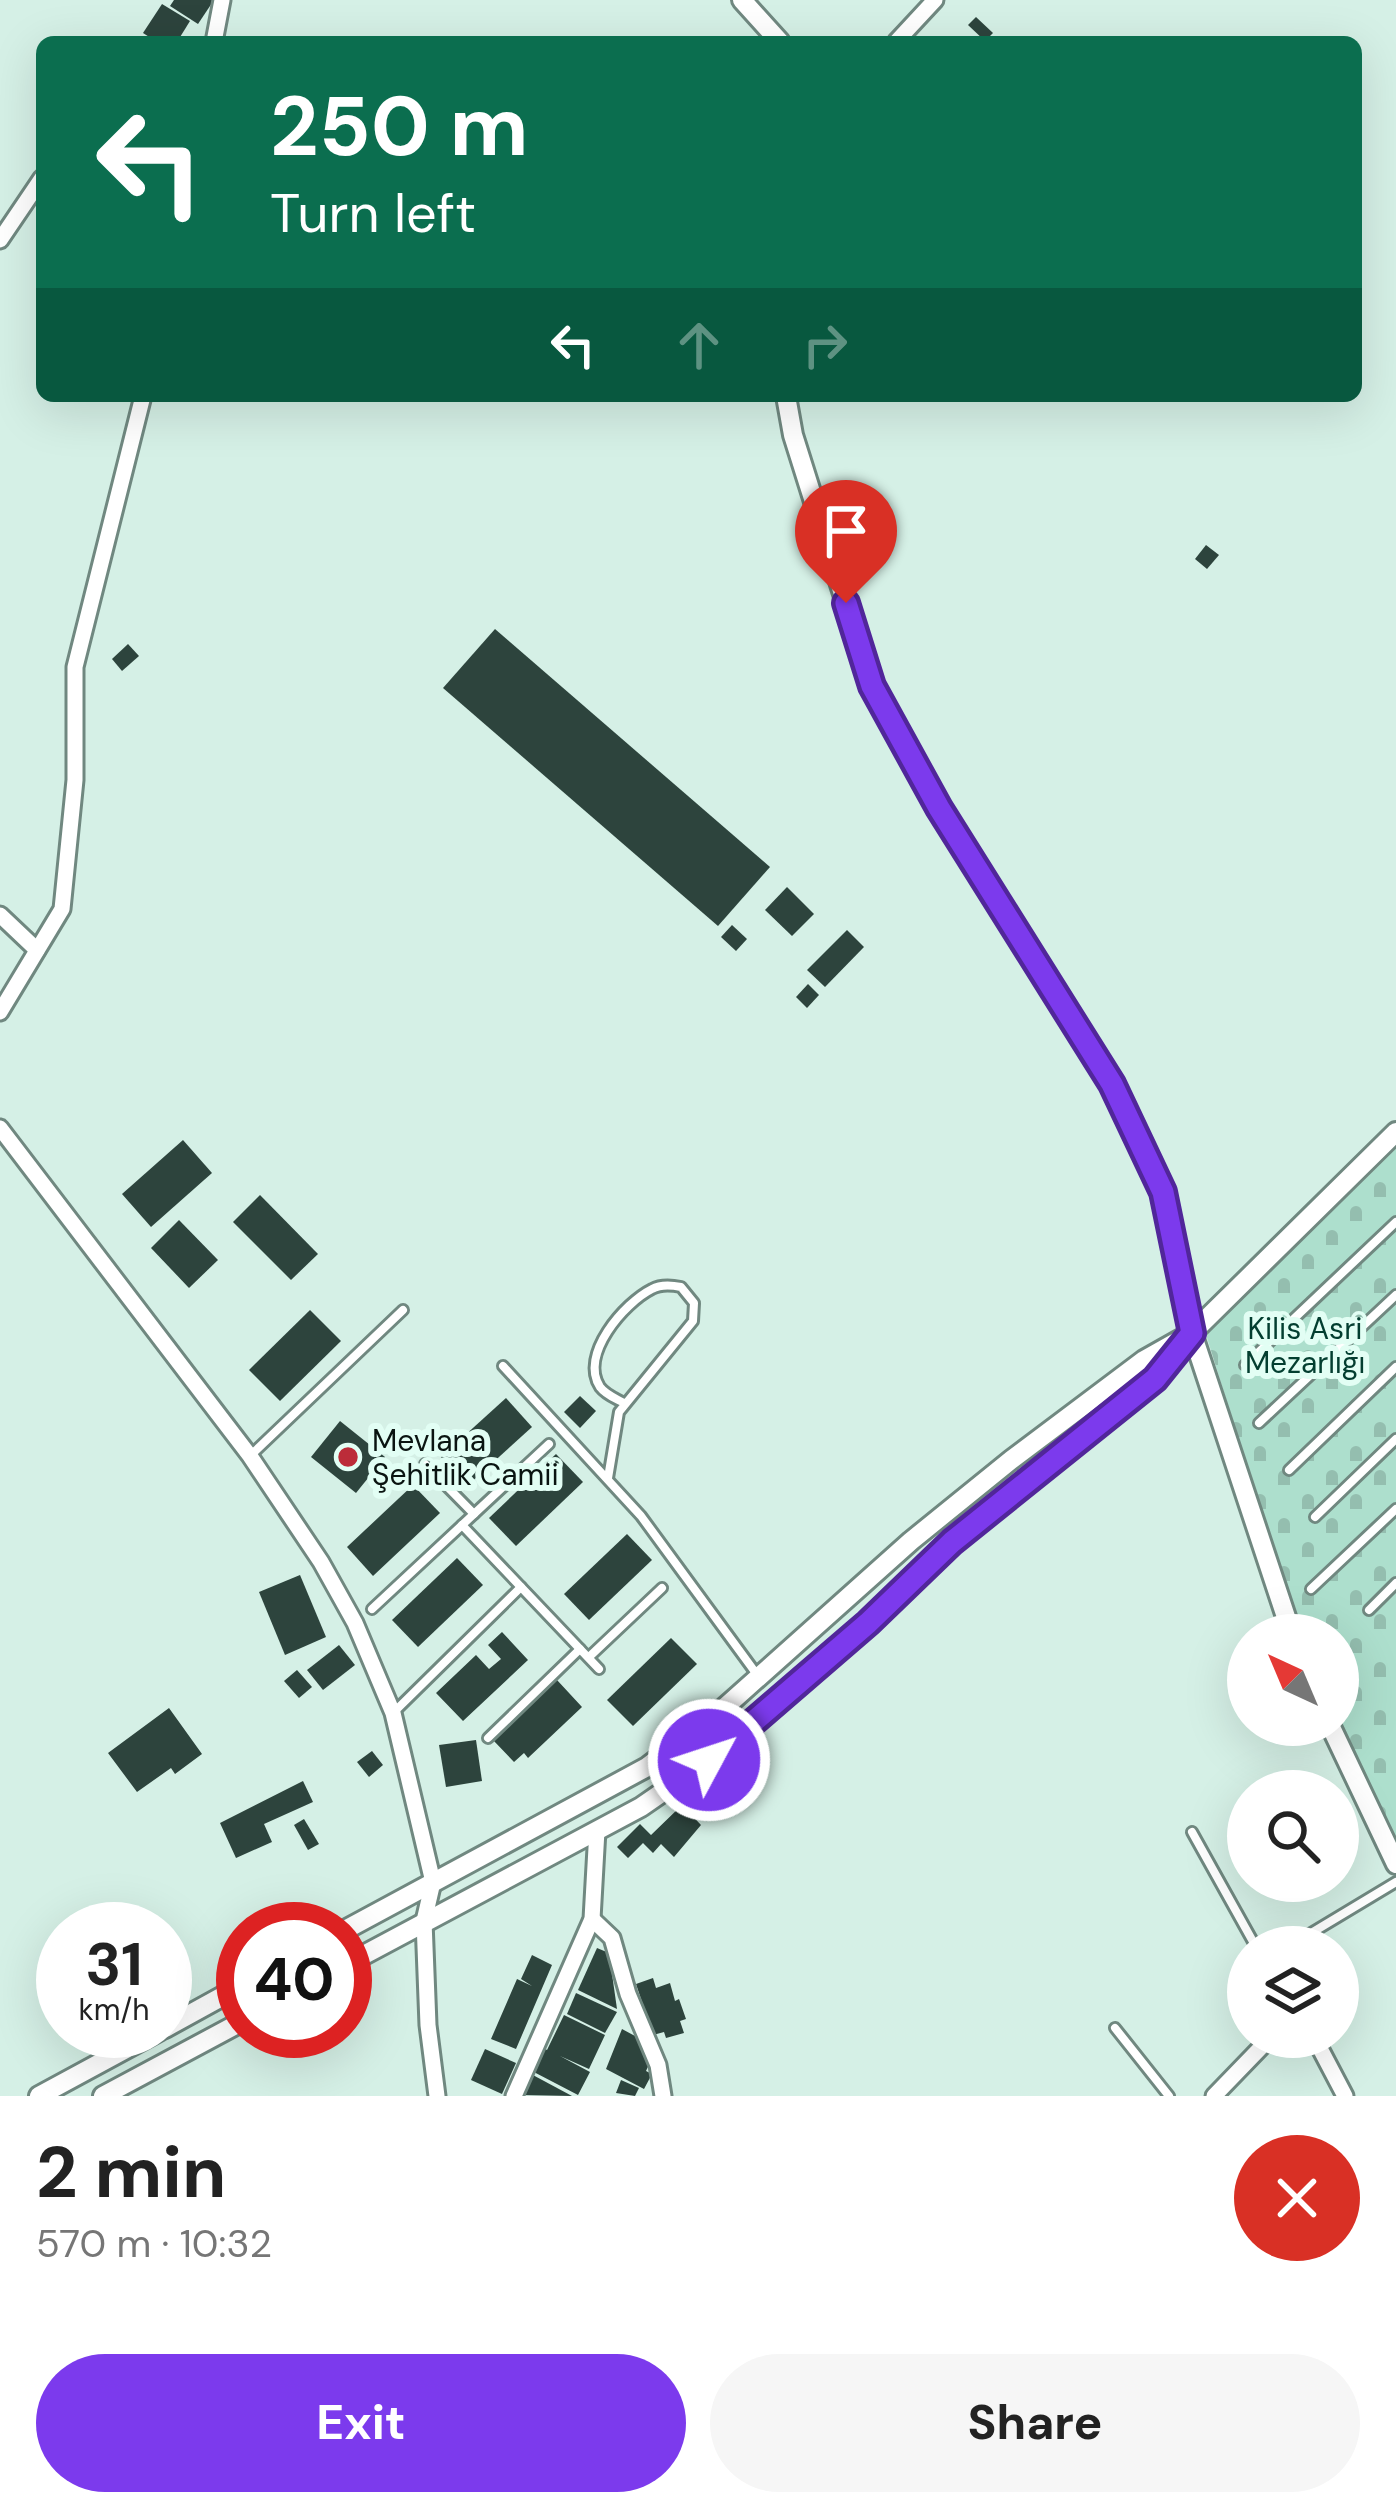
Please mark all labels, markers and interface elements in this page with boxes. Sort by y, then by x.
text: 250 m [270,72,529,181]
icon: left [72,84,228,240]
text: Turn left [270,178,476,249]
icon: left [540,312,606,378]
icon: ahead [666,312,732,378]
icon: right [792,312,858,378]
pin [795,480,897,603]
icon: arrive [813,498,879,564]
park label: Kilis Asri Mezarlığı [1245,1309,1365,1382]
place label: Mevlana Şehitlik Camii [372,1421,559,1494]
marker: Mevlana Şehitlik Camii [335,1444,361,1470]
north arrow [1227,1614,1359,1746]
map controls [1227,1614,1359,2058]
position arrow [646,1697,772,1823]
button: search [1227,1770,1359,1902]
speed limit sign: 40 [216,1902,372,2058]
text: 31 [85,1925,143,2004]
button: layers [1227,1926,1359,2058]
text: km/h [79,1990,149,2029]
text: 2 min [36,2126,226,2219]
button: close [1234,2135,1360,2261]
text: 570 m · 10:32 [36,2218,272,2269]
button: Exit [36,2354,686,2492]
button: Share [710,2354,1360,2492]

